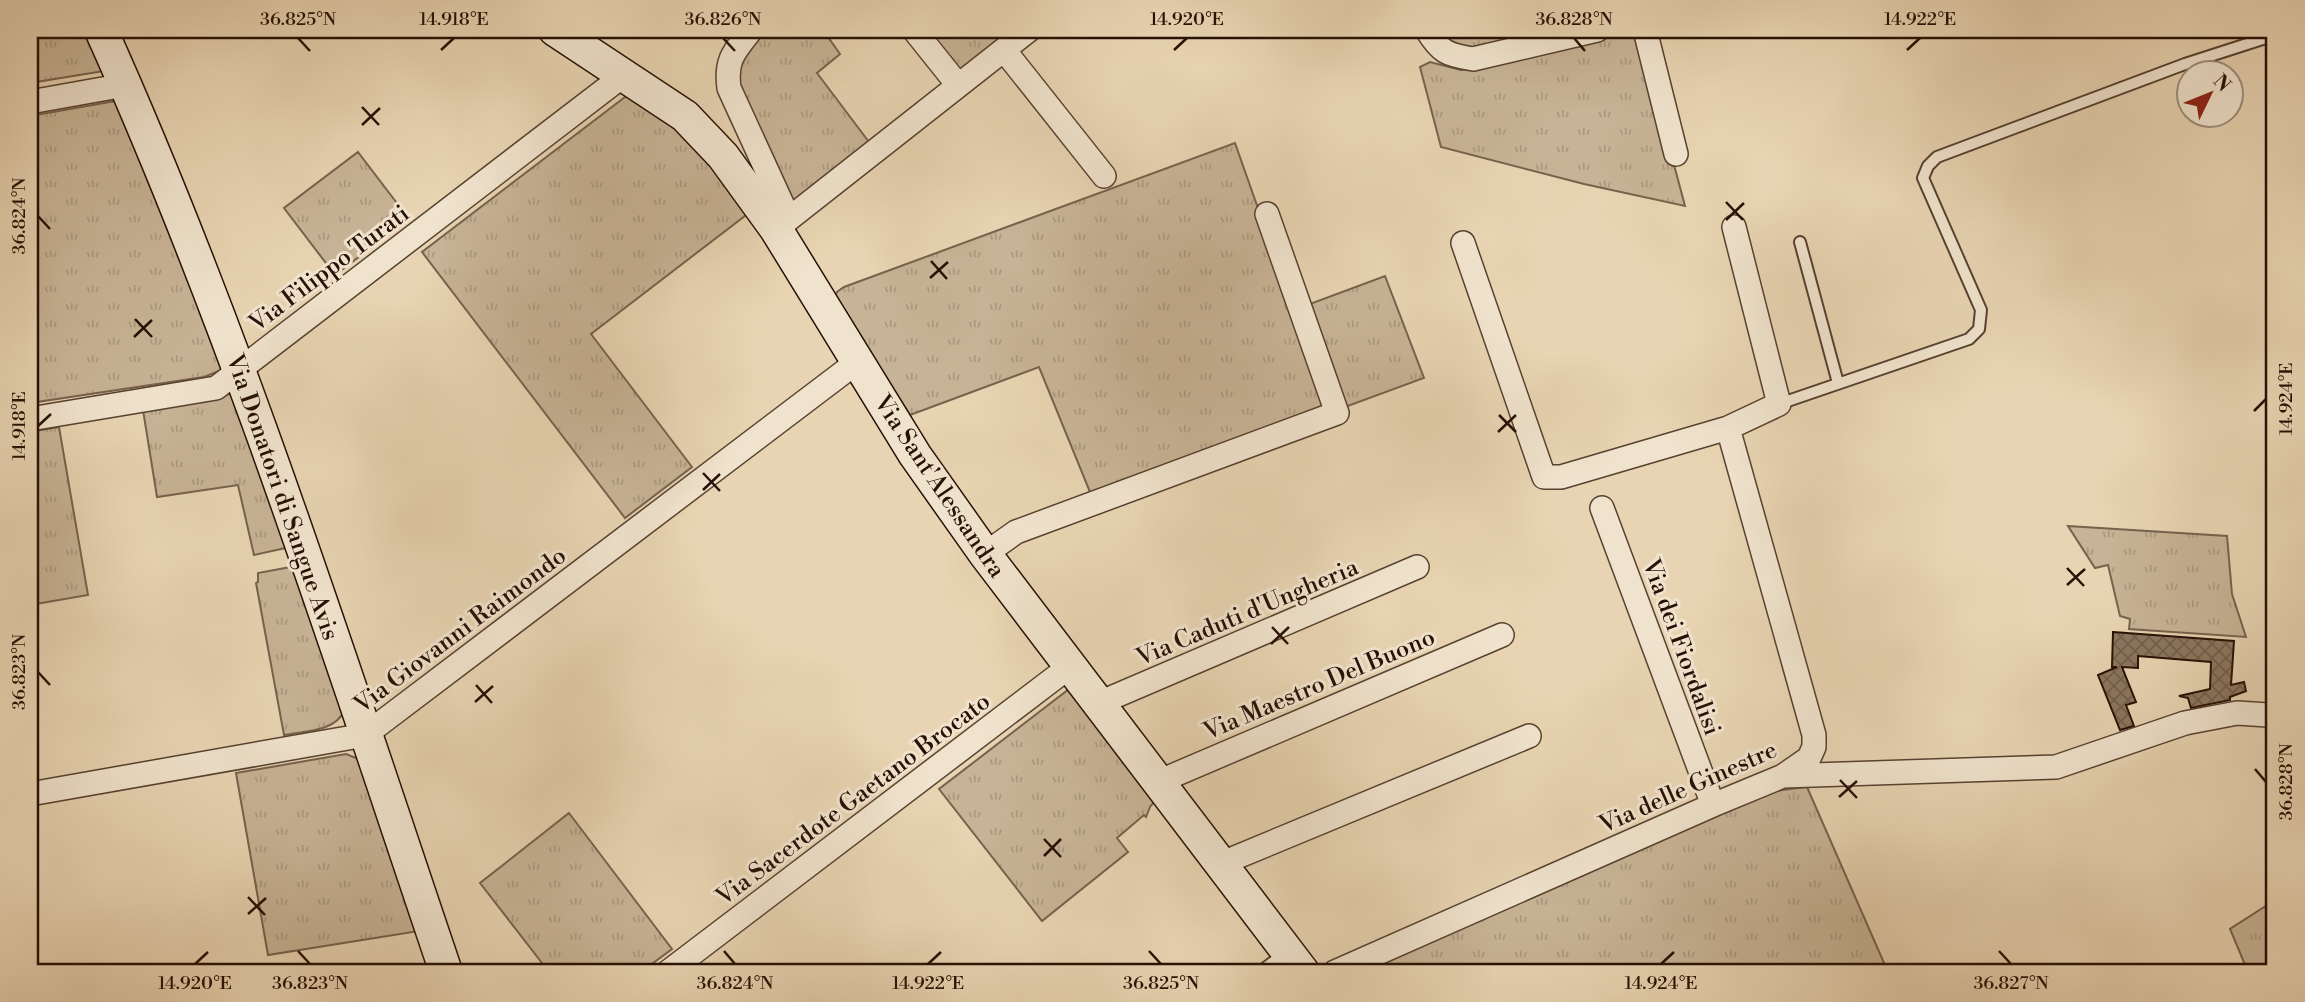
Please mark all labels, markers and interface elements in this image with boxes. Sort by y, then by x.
text: 36.825°N [260,8,337,31]
text: 14.918°E [419,8,489,31]
text: 36.826°N [684,8,762,31]
text: 14.920°E [1150,8,1224,31]
text: 36.828°N [1535,8,1613,31]
text: 14.922°E [1884,8,1956,31]
north arrow [2176,60,2246,130]
text: N [2208,69,2236,97]
text: 36.824°N [8,177,31,255]
street label: Via Filippo Turati [243,199,416,339]
street label: Via Donatori di Sangue Avis [219,349,345,644]
text: 14.924°E [2275,363,2298,435]
street label: Via Sant'Alessandra [866,389,1012,584]
text: 14.918°E [8,391,31,461]
street label: Via Giovanni Raimondo [348,541,573,721]
street label: Via Caduti d'Ungheria [1131,552,1364,674]
street label: Via dei Fiordalisi [1635,554,1727,740]
street label: Via Maestro Del Buono [1198,623,1440,748]
text: 36.823°N [8,633,31,710]
street label: Via Sacerdote Gaetano Brocato [710,687,997,913]
street label: Via delle Ginestre [1594,735,1782,841]
text: 36.828°N [2275,743,2298,821]
text: 14.920°E [158,972,232,995]
text: 36.823°N [272,972,349,995]
text: 36.824°N [697,972,774,995]
text: 14.922°E [892,972,964,995]
text: 36.825°N [1123,972,1200,995]
text: 14.924°E [1625,972,1697,995]
text: 36.827°N [1973,972,2049,995]

